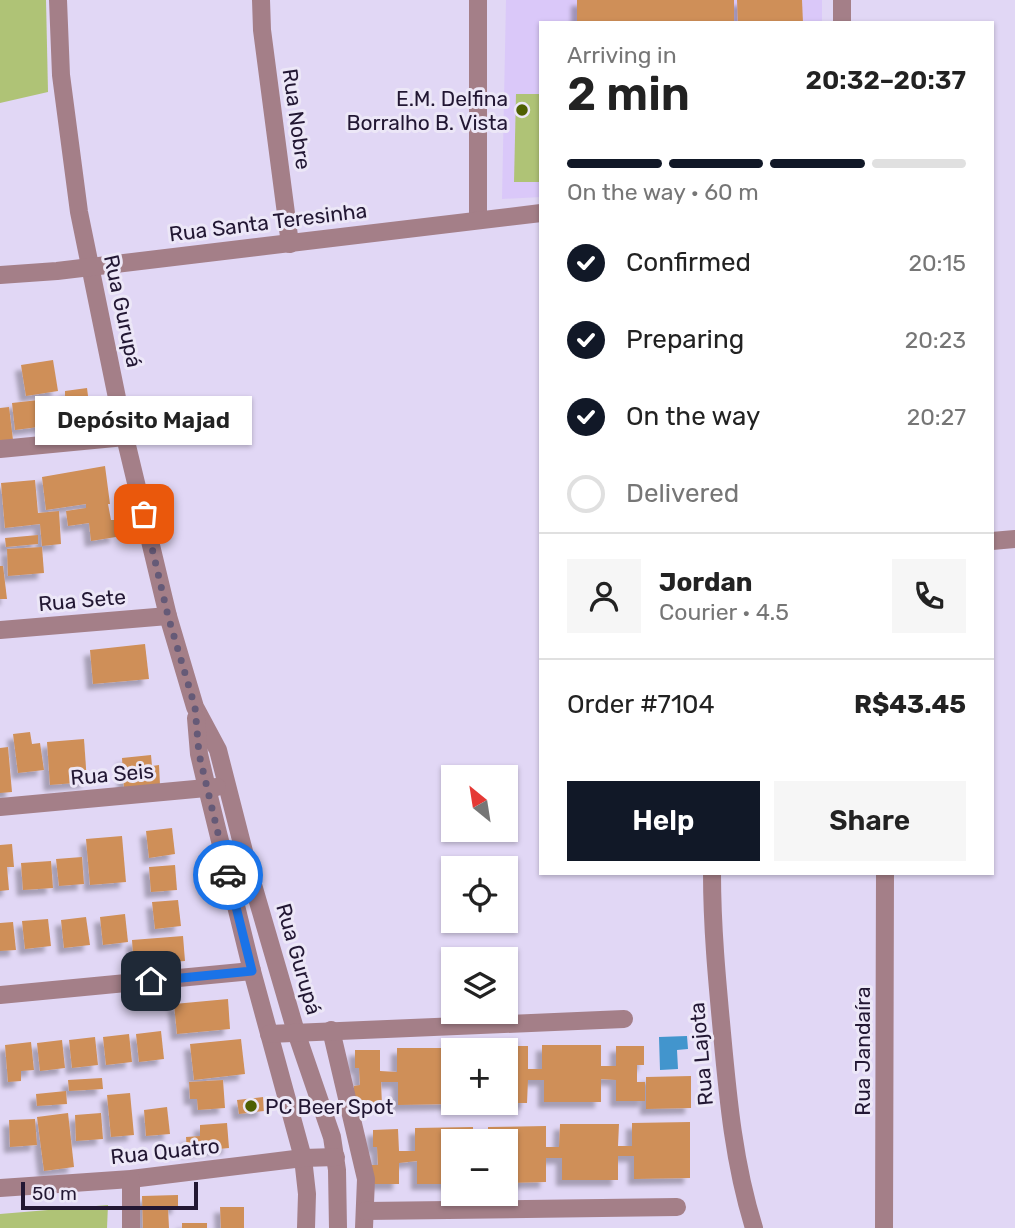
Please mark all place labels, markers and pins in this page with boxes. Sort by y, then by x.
place label: E.M. Delfina Borralho B. Vista [346,86,508,135]
marker: E.M. Delfina Borralho B. Vista [514,102,530,118]
callout: Depósito Majad [36,395,252,444]
pin [114,484,174,544]
pin [121,951,181,1011]
place label: PC Beer Spot [265,1094,394,1119]
marker: PC Beer Spot [243,1098,259,1114]

